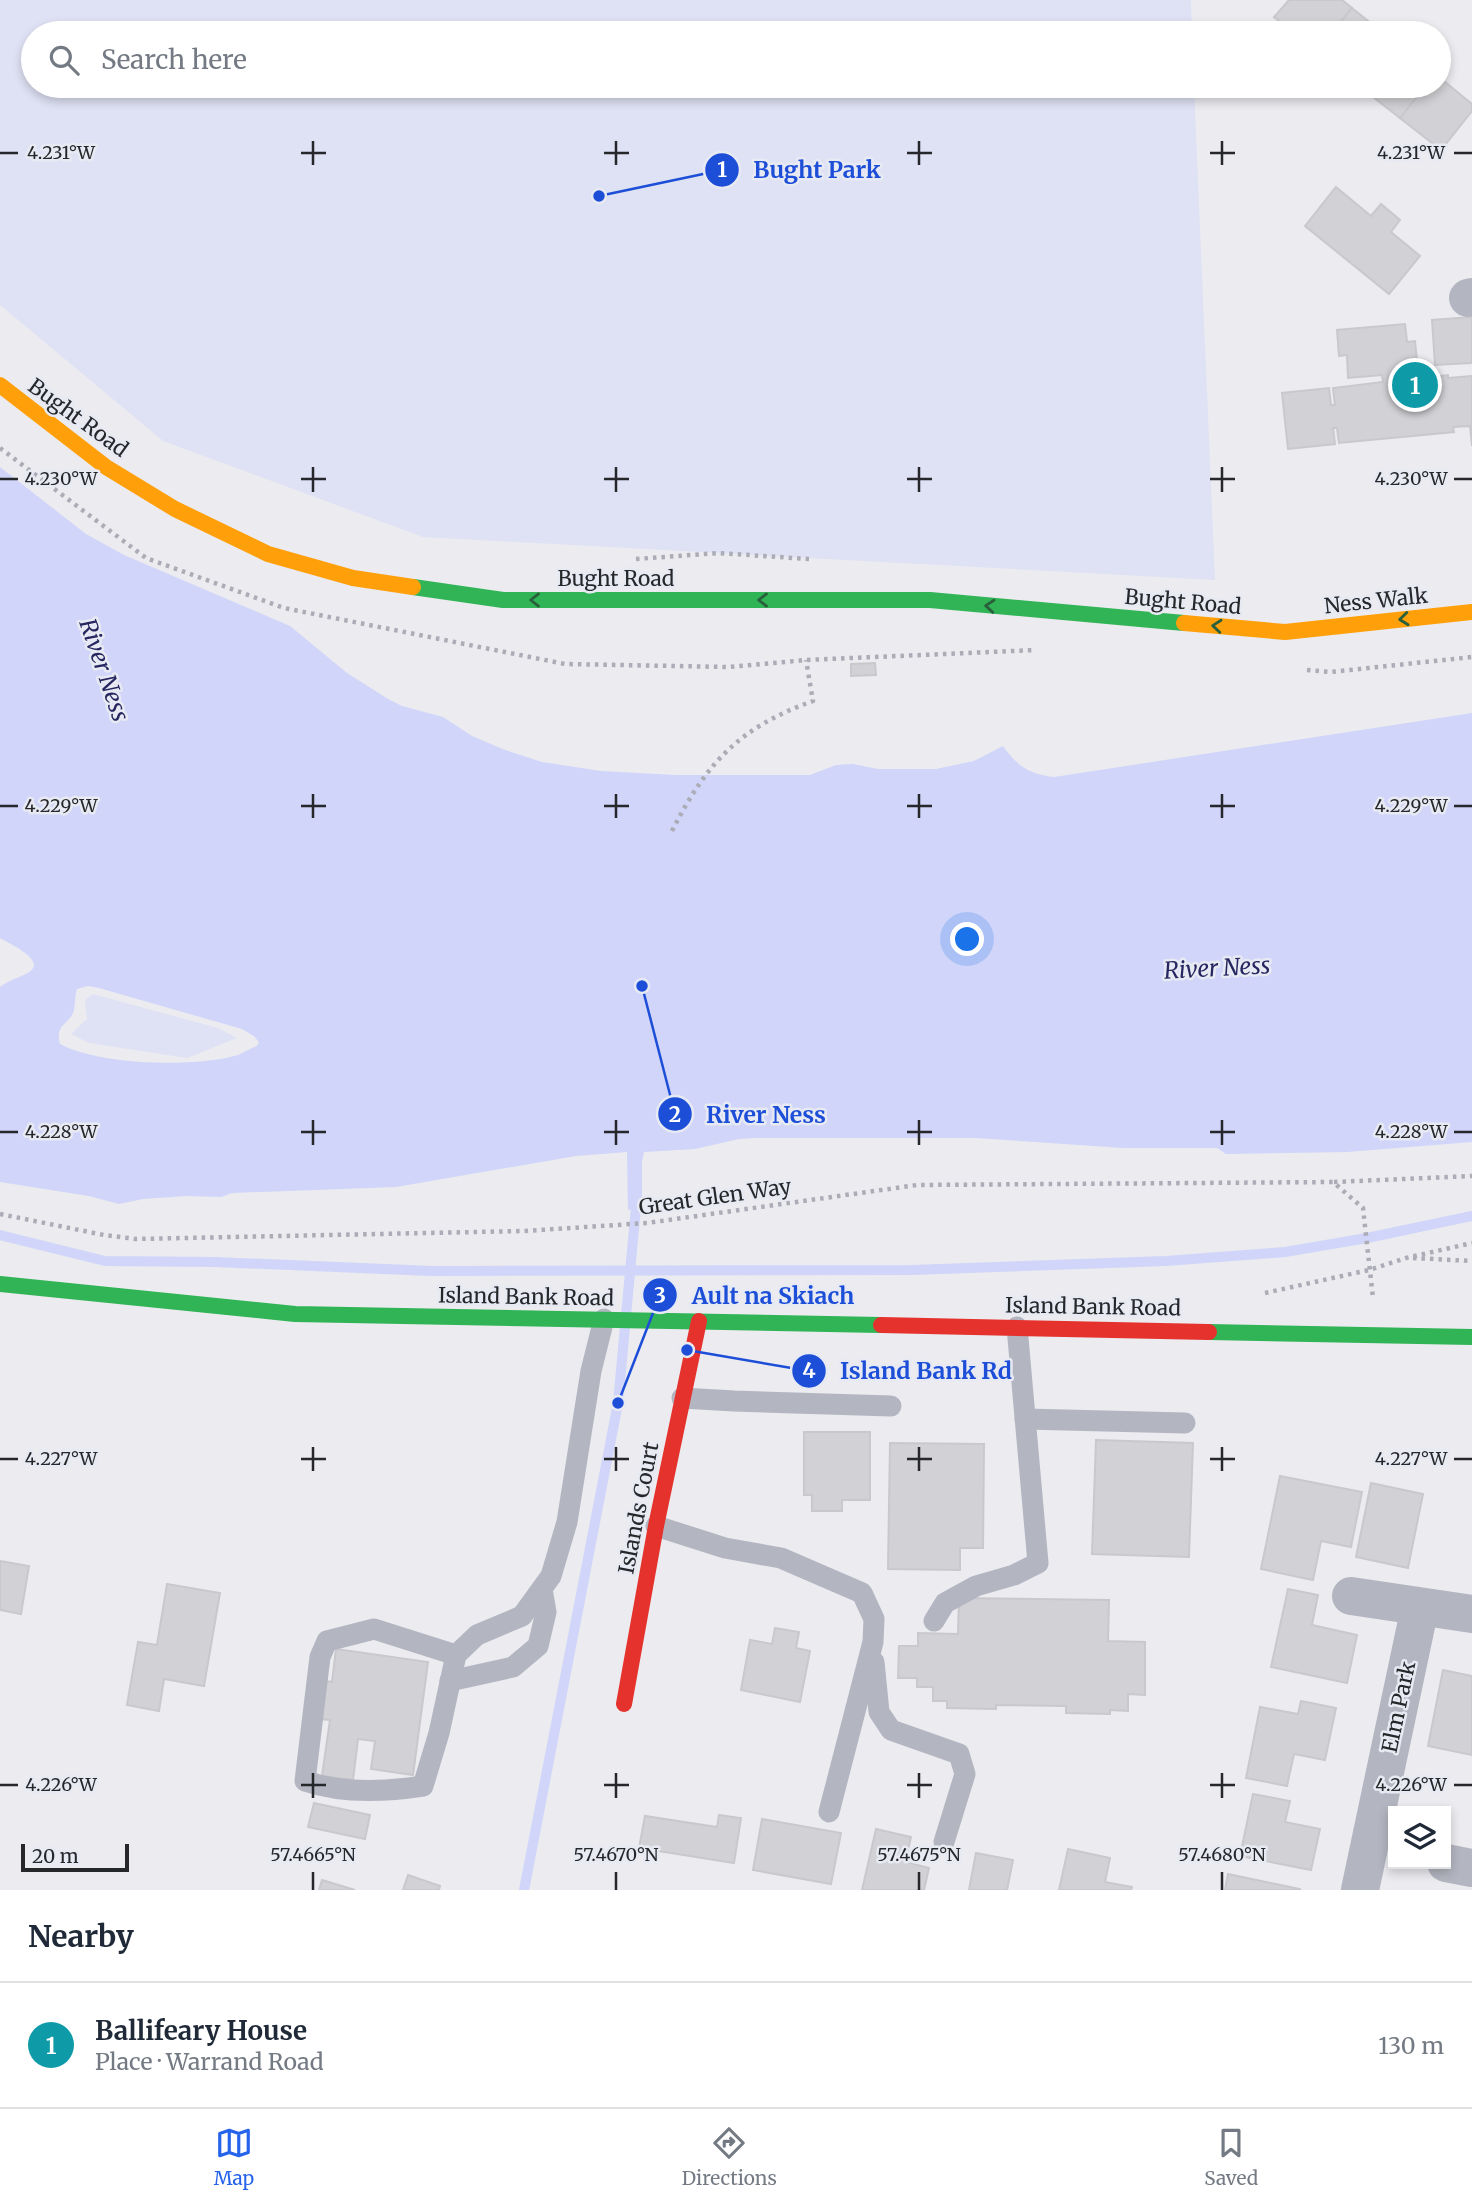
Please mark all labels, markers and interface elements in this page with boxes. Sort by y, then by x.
search box [21,21,1451,98]
icon: search [45,41,83,79]
text: Search here [101,43,247,76]
text: 4.231°W [27,141,96,164]
text: 4.231°W [1377,141,1446,164]
callout: Bught Park [704,148,895,192]
text: Bught Park [753,155,881,184]
text: 1 [717,156,727,183]
pin: 1 [1392,359,1438,411]
street label: Bught Road [23,372,134,463]
text: 4.230°W [25,467,99,490]
text: 4.230°W [1375,467,1449,490]
street label: Bught Road [557,565,675,592]
street label: Ness Walk [1323,582,1430,619]
street label: Bught Road [1124,583,1243,620]
one-way arrow [530,592,540,608]
one-way arrow [757,592,768,608]
one-way arrow [984,599,995,614]
one-way arrow [1398,612,1410,627]
water label: River Ness [73,615,136,725]
one-way arrow [1211,619,1222,634]
text: 4.229°W [25,794,98,817]
text: 4.229°W [1375,794,1448,817]
your location [950,922,984,956]
water label: River Ness [1163,950,1271,985]
callout: River Ness [657,1092,840,1136]
text: River Ness [706,1100,826,1129]
text: 2 [669,1101,681,1128]
text: 4.228°W [25,1120,98,1143]
text: 4.228°W [1375,1120,1448,1143]
street label: Great Glen Way [637,1172,794,1221]
callout: Ault na Skiach [642,1273,868,1317]
street label: Island Bank Road [438,1281,615,1312]
text: Ault na Skiach [691,1281,854,1310]
text: 3 [654,1282,666,1309]
street label: Island Bank Road [1005,1291,1182,1322]
callout: Island Bank Rd [791,1349,1026,1393]
text: Island Bank Rd [840,1356,1012,1385]
text: 4 [802,1357,816,1384]
street label: Islands Court [612,1440,665,1576]
text: 4.227°W [25,1447,98,1470]
text: 4.227°W [1375,1447,1448,1470]
street label: Elm Park [1376,1658,1421,1755]
text: 4.226°W [25,1773,98,1796]
text: 4.226°W [1375,1773,1448,1796]
map controls [1388,1806,1451,1869]
button: layers [1388,1806,1451,1869]
scale bar [21,1841,130,1873]
text: 57.4665°N [270,1843,356,1866]
text: 57.4670°N [573,1843,659,1866]
text: 57.4675°N [877,1843,961,1866]
text: 57.4680°N [1178,1843,1266,1866]
text: 20 m [32,1844,79,1868]
text: Nearby [28,1917,134,1955]
text: Ballifeary House [95,2014,307,2047]
text: 1 [46,2031,56,2060]
text: 130 m [1378,2031,1444,2060]
text: Place · Warrand Road [95,2047,324,2076]
tab: Map [214,2124,254,2190]
tab: Directions [682,2124,777,2190]
tab: Saved [1204,2124,1258,2190]

